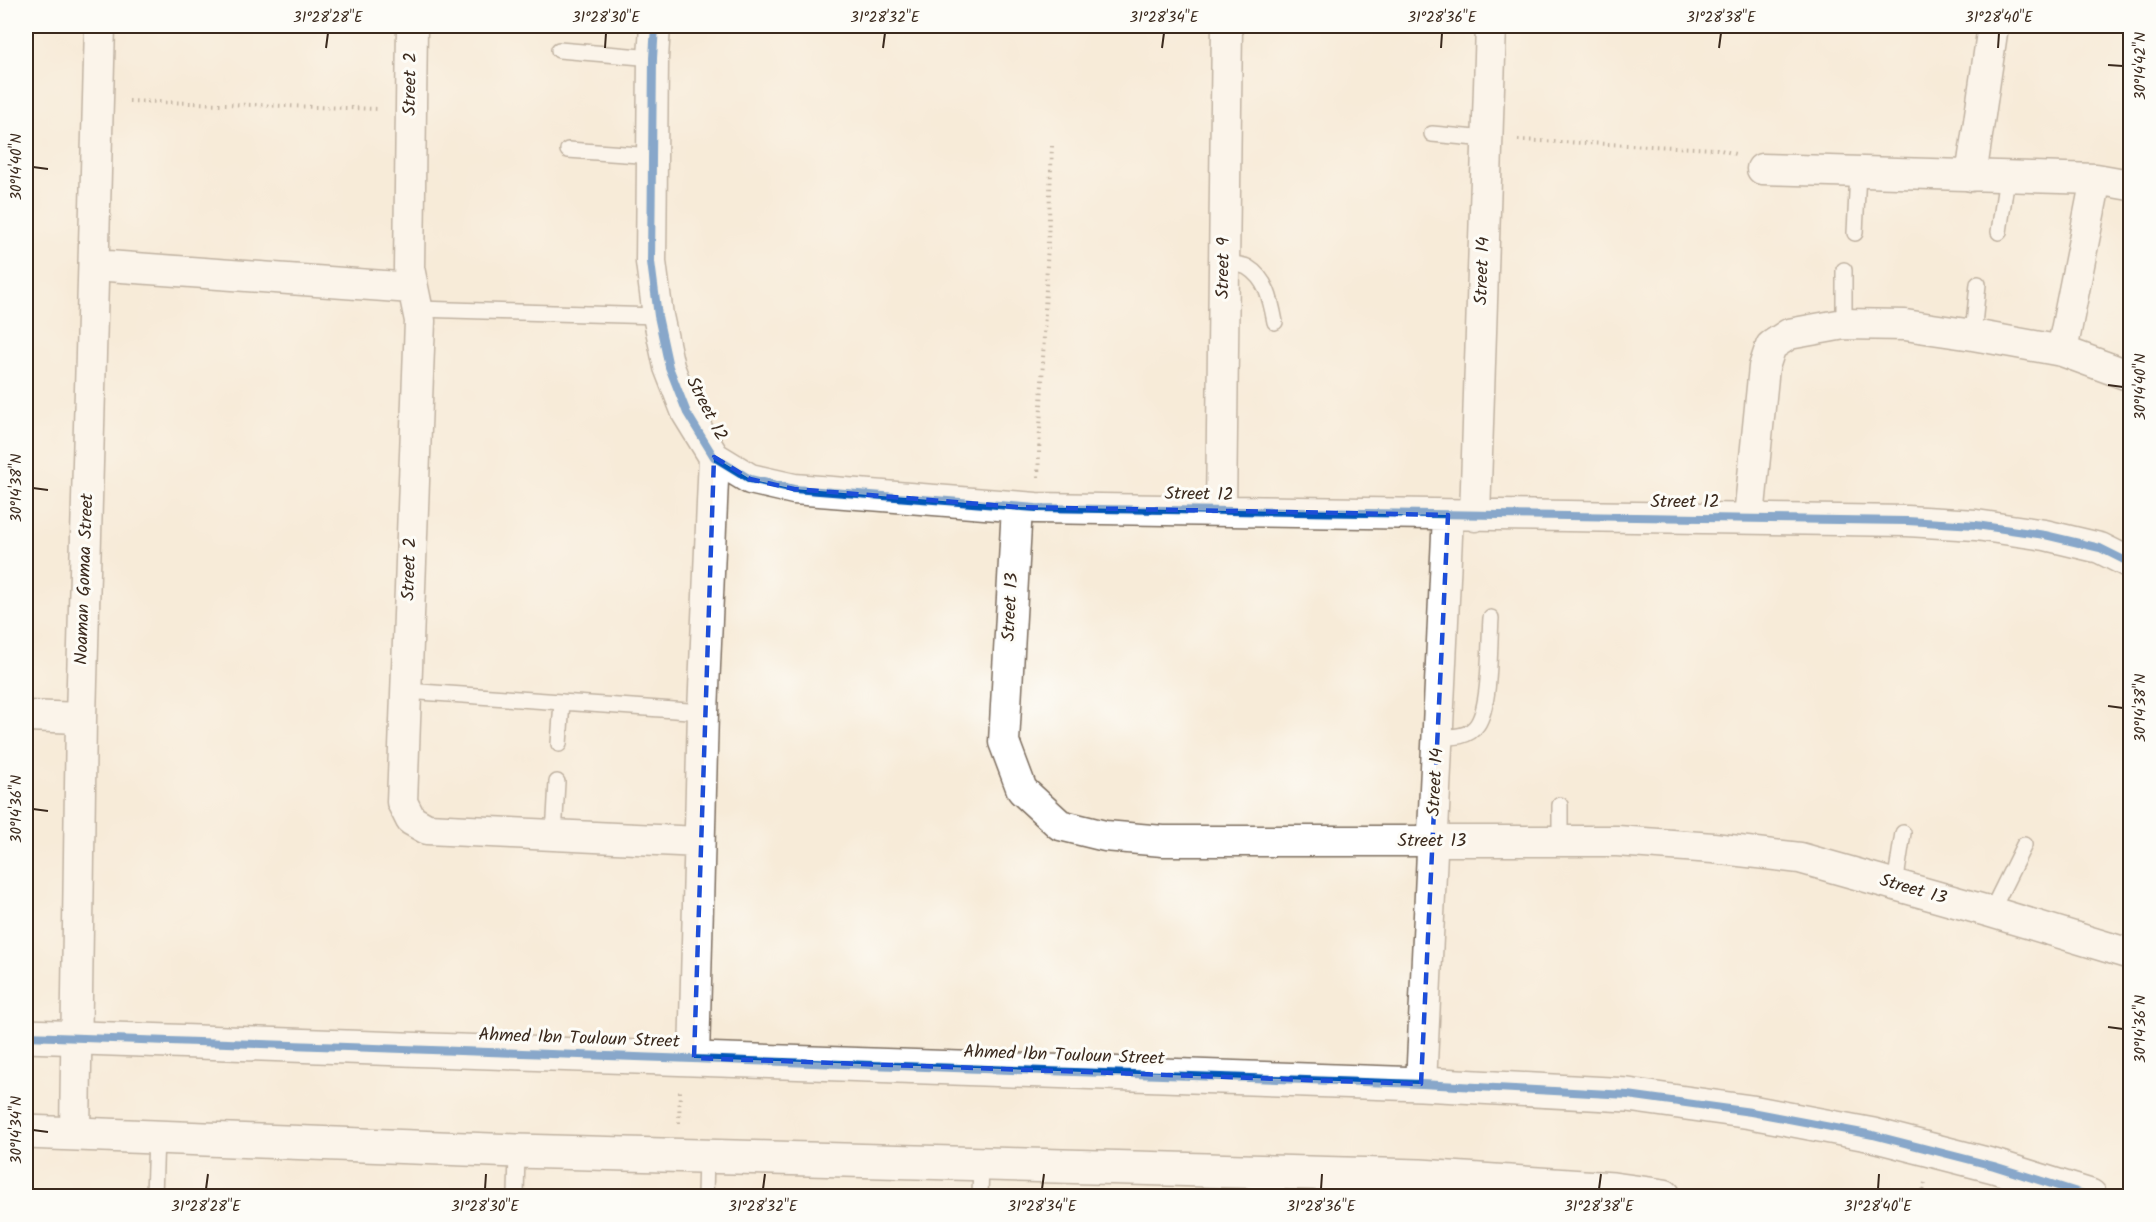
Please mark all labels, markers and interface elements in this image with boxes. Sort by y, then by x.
text: 31°28'28"E [293,6,364,30]
text: 31°28'30"E [572,6,641,30]
text: 31°28'32"E [850,6,921,30]
text: 31°28'34"E [1130,6,1200,30]
text: 31°28'36"E [1408,6,1478,30]
text: 31°28'38"E [1686,6,1757,30]
text: 31°28'40"E [1965,6,2034,30]
text: 30°14'42"N [2129,32,2153,100]
street label: Street 2 [396,52,426,116]
text: 30°14'40"N [5,133,29,201]
street label: Street 14 [1467,236,1499,306]
street label: Street 9 [1209,237,1239,299]
text: 30°14'40"N [2129,353,2153,421]
street label: Street 12 [677,372,735,446]
text: 30°14'38"N [5,453,29,523]
street label: Street 12 [1164,480,1234,510]
street label: Street 12 [1651,488,1719,517]
street label: Noaman Gomaa Street [68,492,103,665]
street label: Street 2 [394,537,426,601]
street label: Street 13 [995,572,1027,642]
text: 30°14'38"N [2129,673,2153,743]
street label: Street 14 [1420,747,1452,817]
text: 30°14'36"N [5,775,29,843]
street label: Street 13 [1398,827,1466,856]
street label: Street 13 [1876,867,1950,913]
text: 30°14'36"N [2129,995,2153,1063]
street label: Ahmed Ibn Touloun Street [478,1021,681,1057]
street label: Ahmed Ibn Touloun Street [963,1038,1166,1074]
text: 30°14'34"N [5,1096,29,1164]
text: 31°28'28"E [171,1195,242,1219]
text: 31°28'30"E [451,1195,520,1219]
text: 31°28'32"E [728,1195,799,1219]
text: 31°28'34"E [1008,1195,1078,1219]
text: 31°28'36"E [1287,1195,1357,1219]
text: 31°28'38"E [1564,1195,1635,1219]
text: 31°28'40"E [1844,1195,1913,1219]

